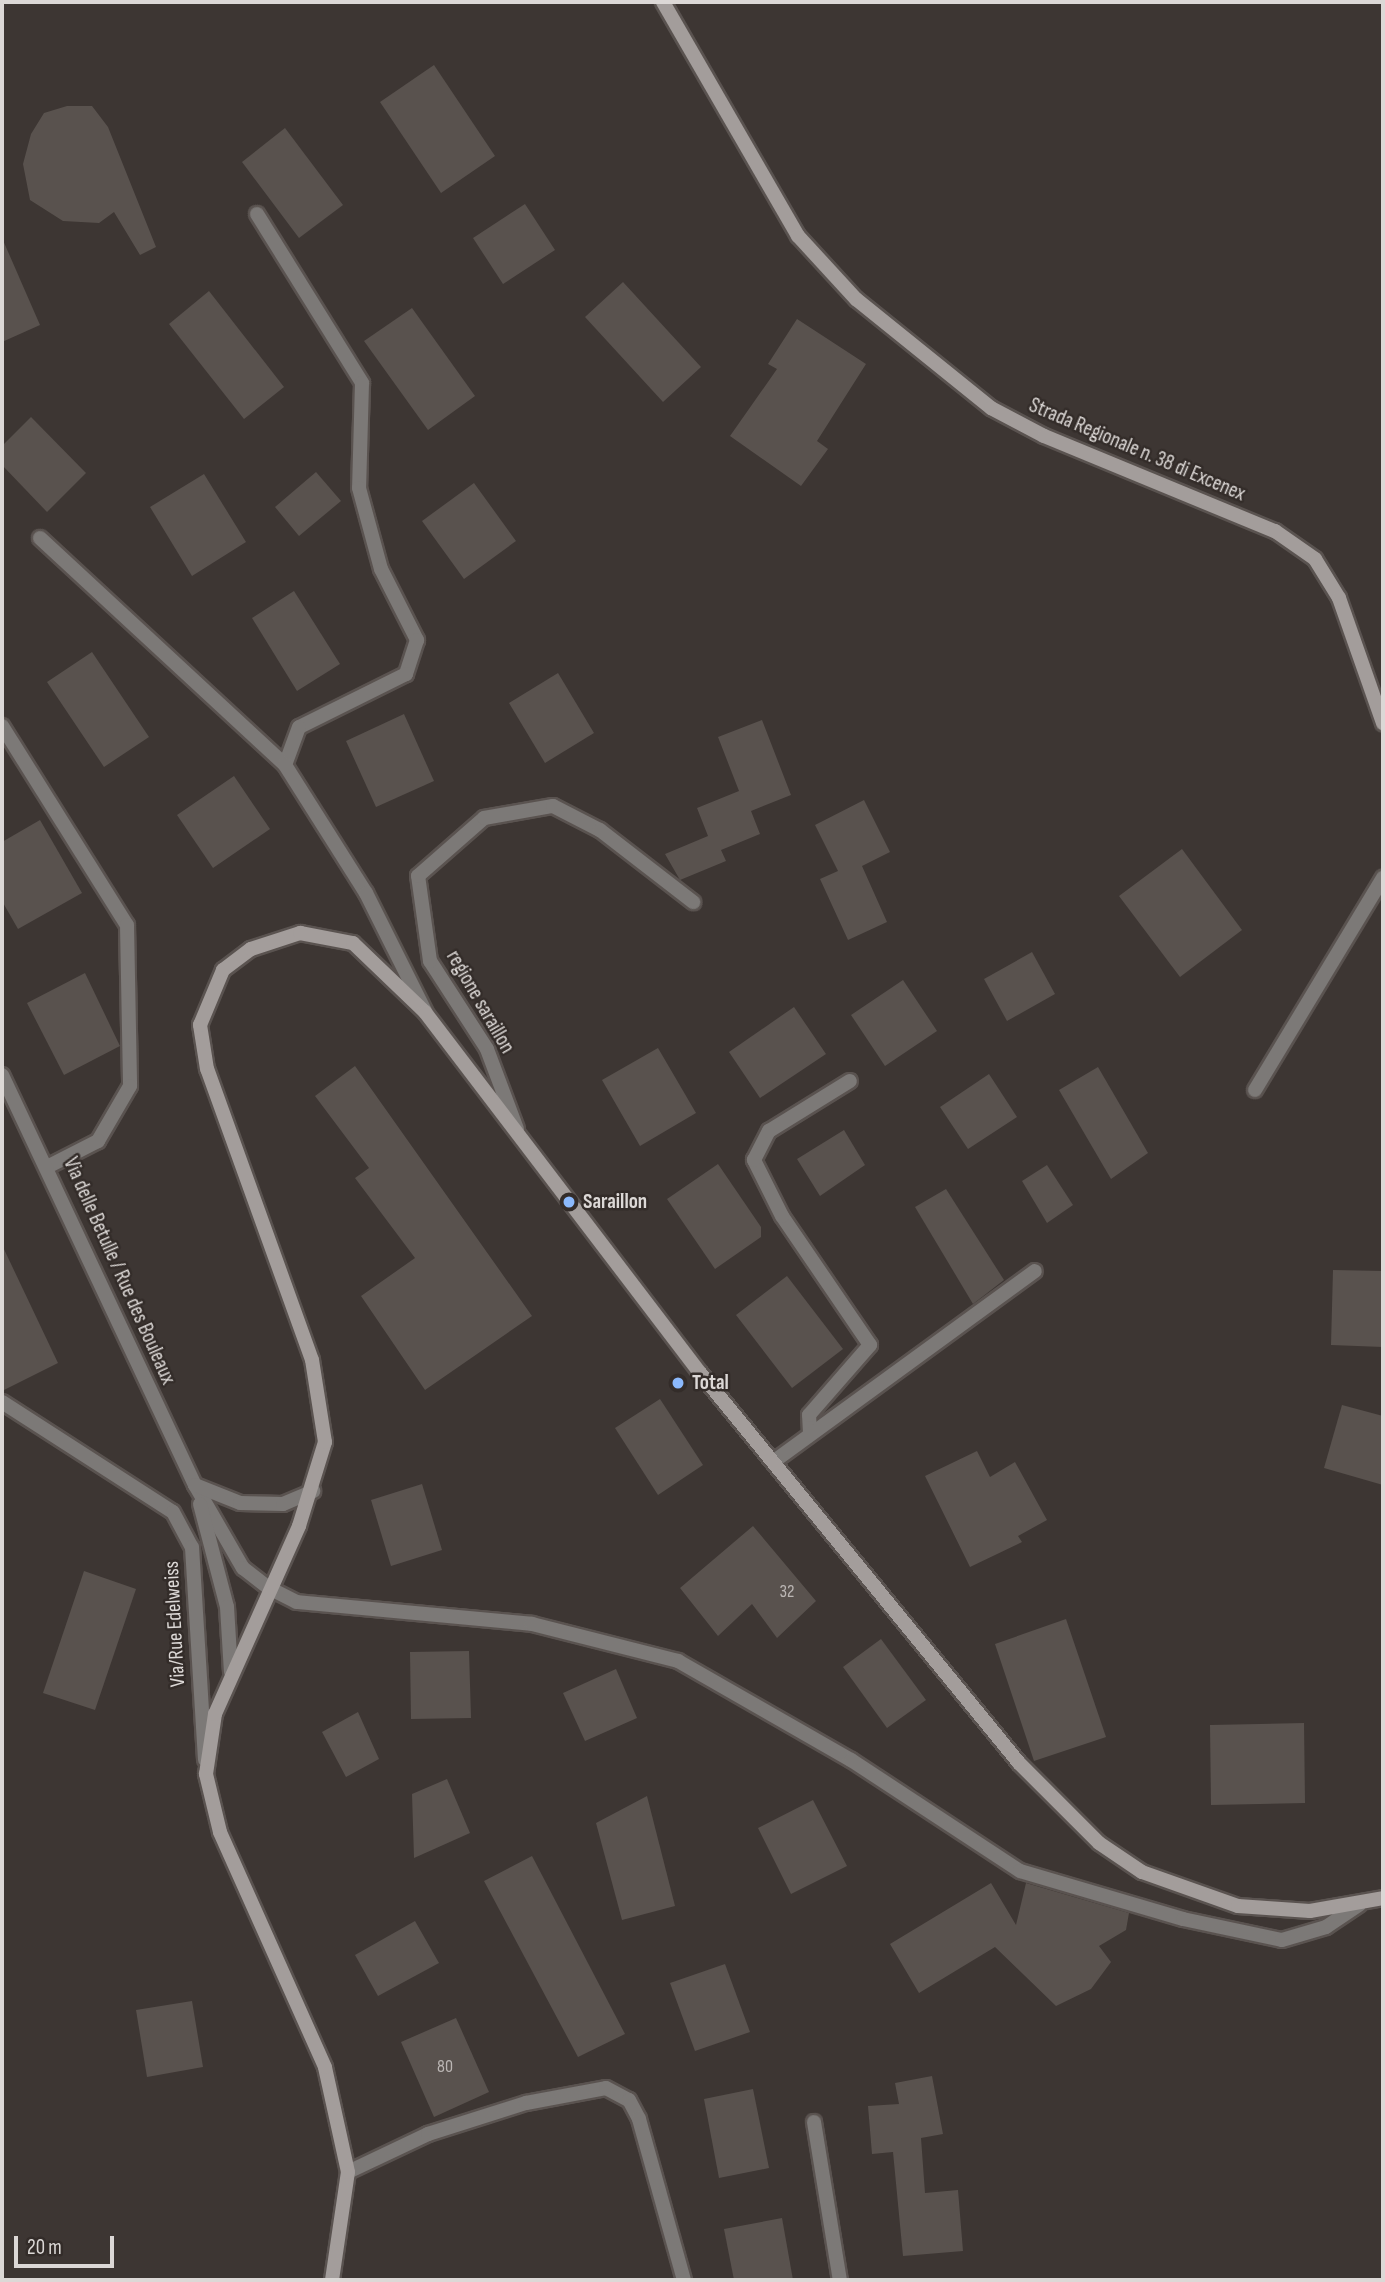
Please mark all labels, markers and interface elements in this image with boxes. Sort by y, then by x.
street label: Strada Regionale n. 38 di Excenex [1025,393,1249,507]
street label: regione saraillon [440,946,520,1058]
street label: Via delle Betulle / Rue des Bouleaux [58,1154,180,1388]
place label: Saraillon [583,1189,647,1215]
marker: Saraillon [561,1194,577,1210]
place label: Total [692,1370,729,1396]
marker: Total [670,1375,686,1391]
street label: Via/Rue Edelweiss [159,1560,191,1688]
house number: 32 [780,1581,794,1603]
house number: 80 [437,2056,453,2078]
scale bar [18,2222,117,2266]
text: 20 m [27,2235,62,2260]

